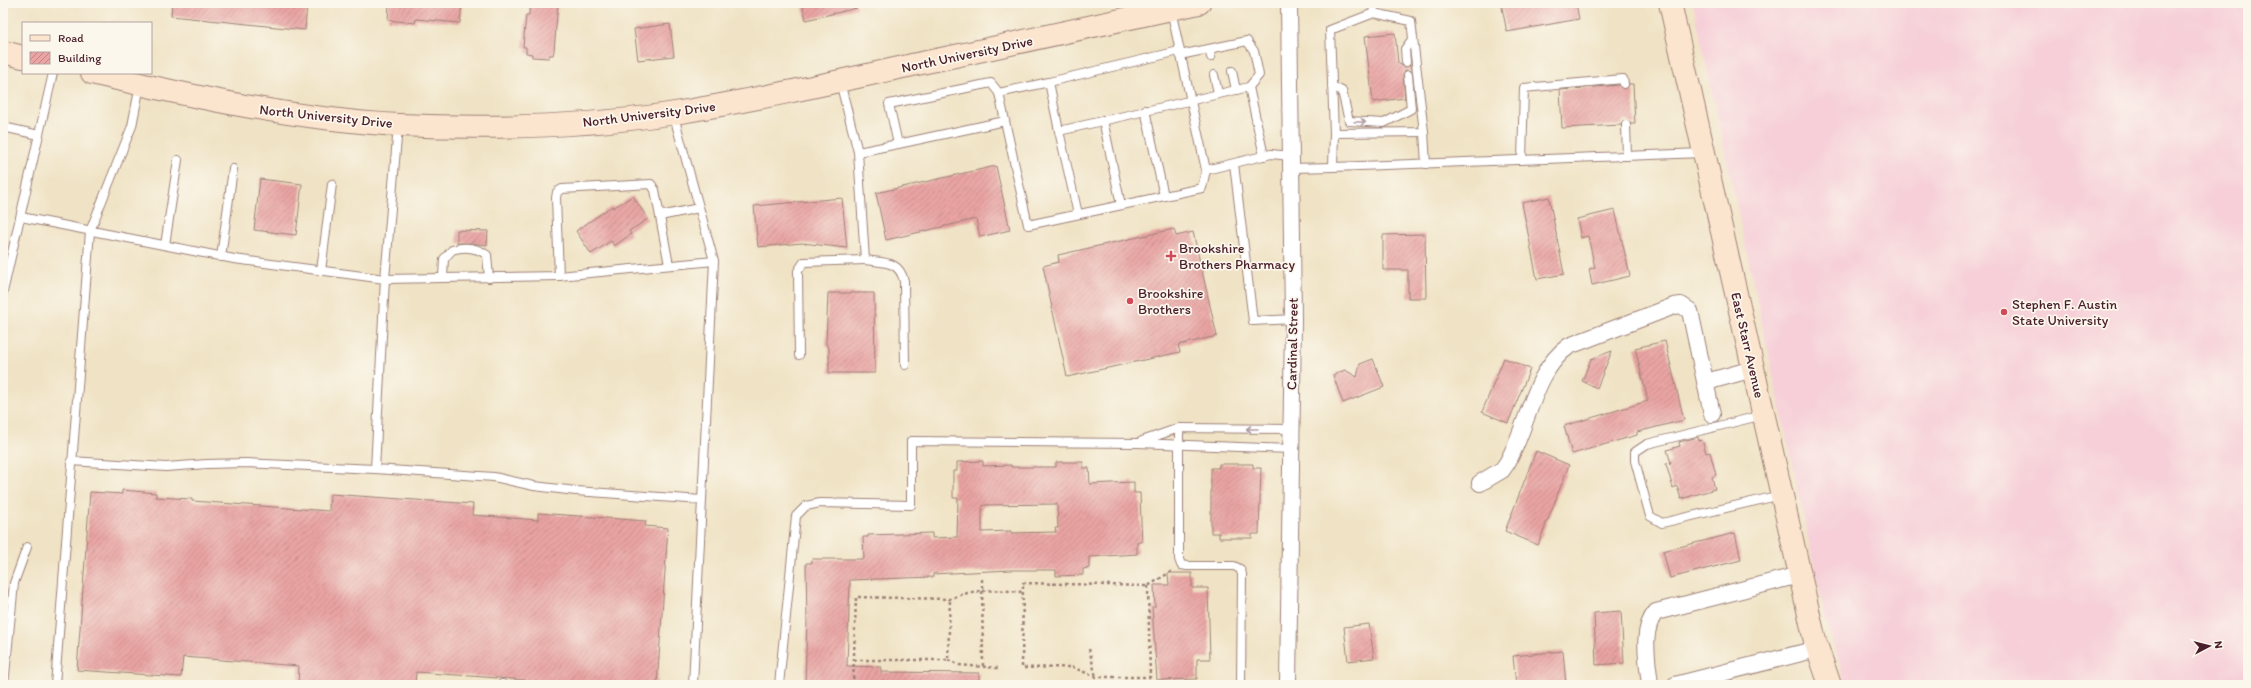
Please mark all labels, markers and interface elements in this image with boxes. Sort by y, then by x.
legend [22,22,152,74]
text: Road [58,31,84,45]
street label: North University Drive [900,32,1035,77]
text: Building [58,51,102,65]
street label: North University Drive [582,98,717,131]
street label: North University Drive [259,101,394,132]
one-way arrow [1353,118,1366,125]
place label: Brookshire Brothers Pharmacy [1179,240,1295,273]
marker: Brookshire Brothers Pharmacy [1166,251,1176,261]
place label: Brookshire Brothers [1138,285,1204,318]
street label: East Starr Avenue [1727,291,1768,400]
marker: Brookshire Brothers [1125,296,1135,306]
place label: Stephen F. Austin State University [2012,296,2117,329]
street label: Cardinal Street [1283,298,1302,390]
marker: Stephen F. Austin State University [1999,307,2009,317]
one-way arrow [1246,425,1259,433]
north arrow [2189,626,2229,666]
text: N [2212,640,2225,649]

